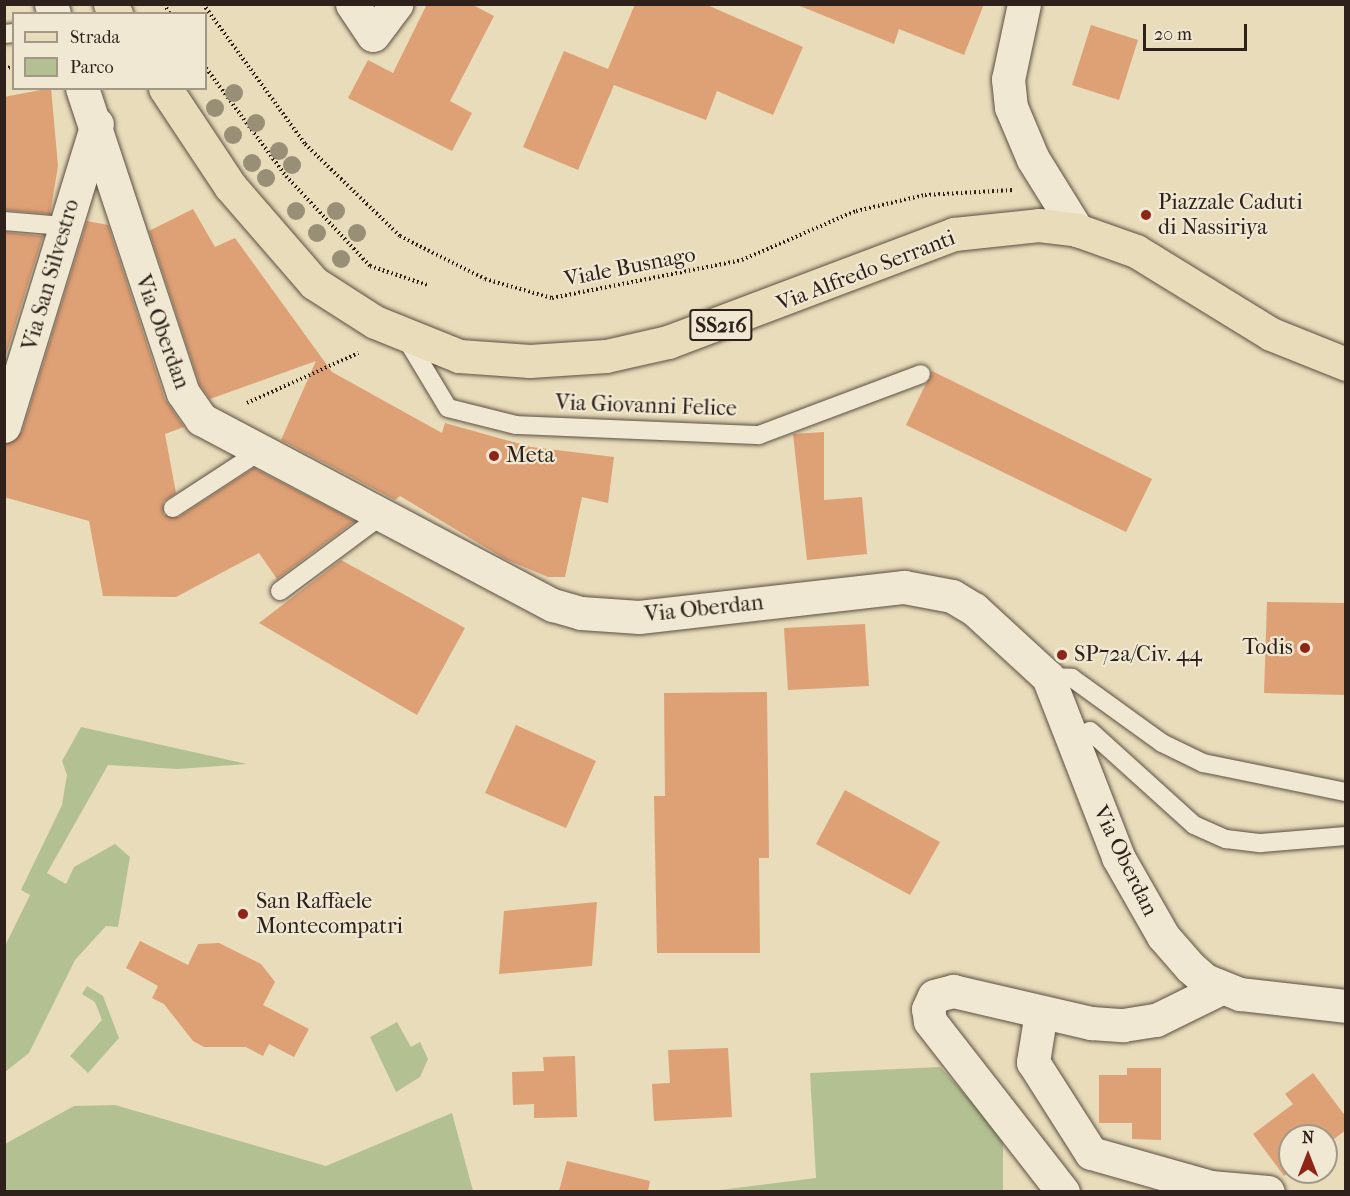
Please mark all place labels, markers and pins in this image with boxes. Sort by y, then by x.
place label: Piazzale Caduti di Nassiriya [1158,189,1303,240]
marker: Piazzale Caduti di Nassiriya [1139,208,1153,222]
place label: Meta [506,443,555,469]
marker: Meta [487,449,501,463]
place label: Todis [1242,635,1293,661]
marker: Todis [1298,641,1312,655]
place label: SP72a/Civ. 44 [1074,642,1202,668]
marker: SP72a/Civ. 44 [1055,648,1069,662]
place label: San Raffaele Montecompatri [256,888,403,939]
marker: San Raffaele Montecompatri [234,905,252,923]

